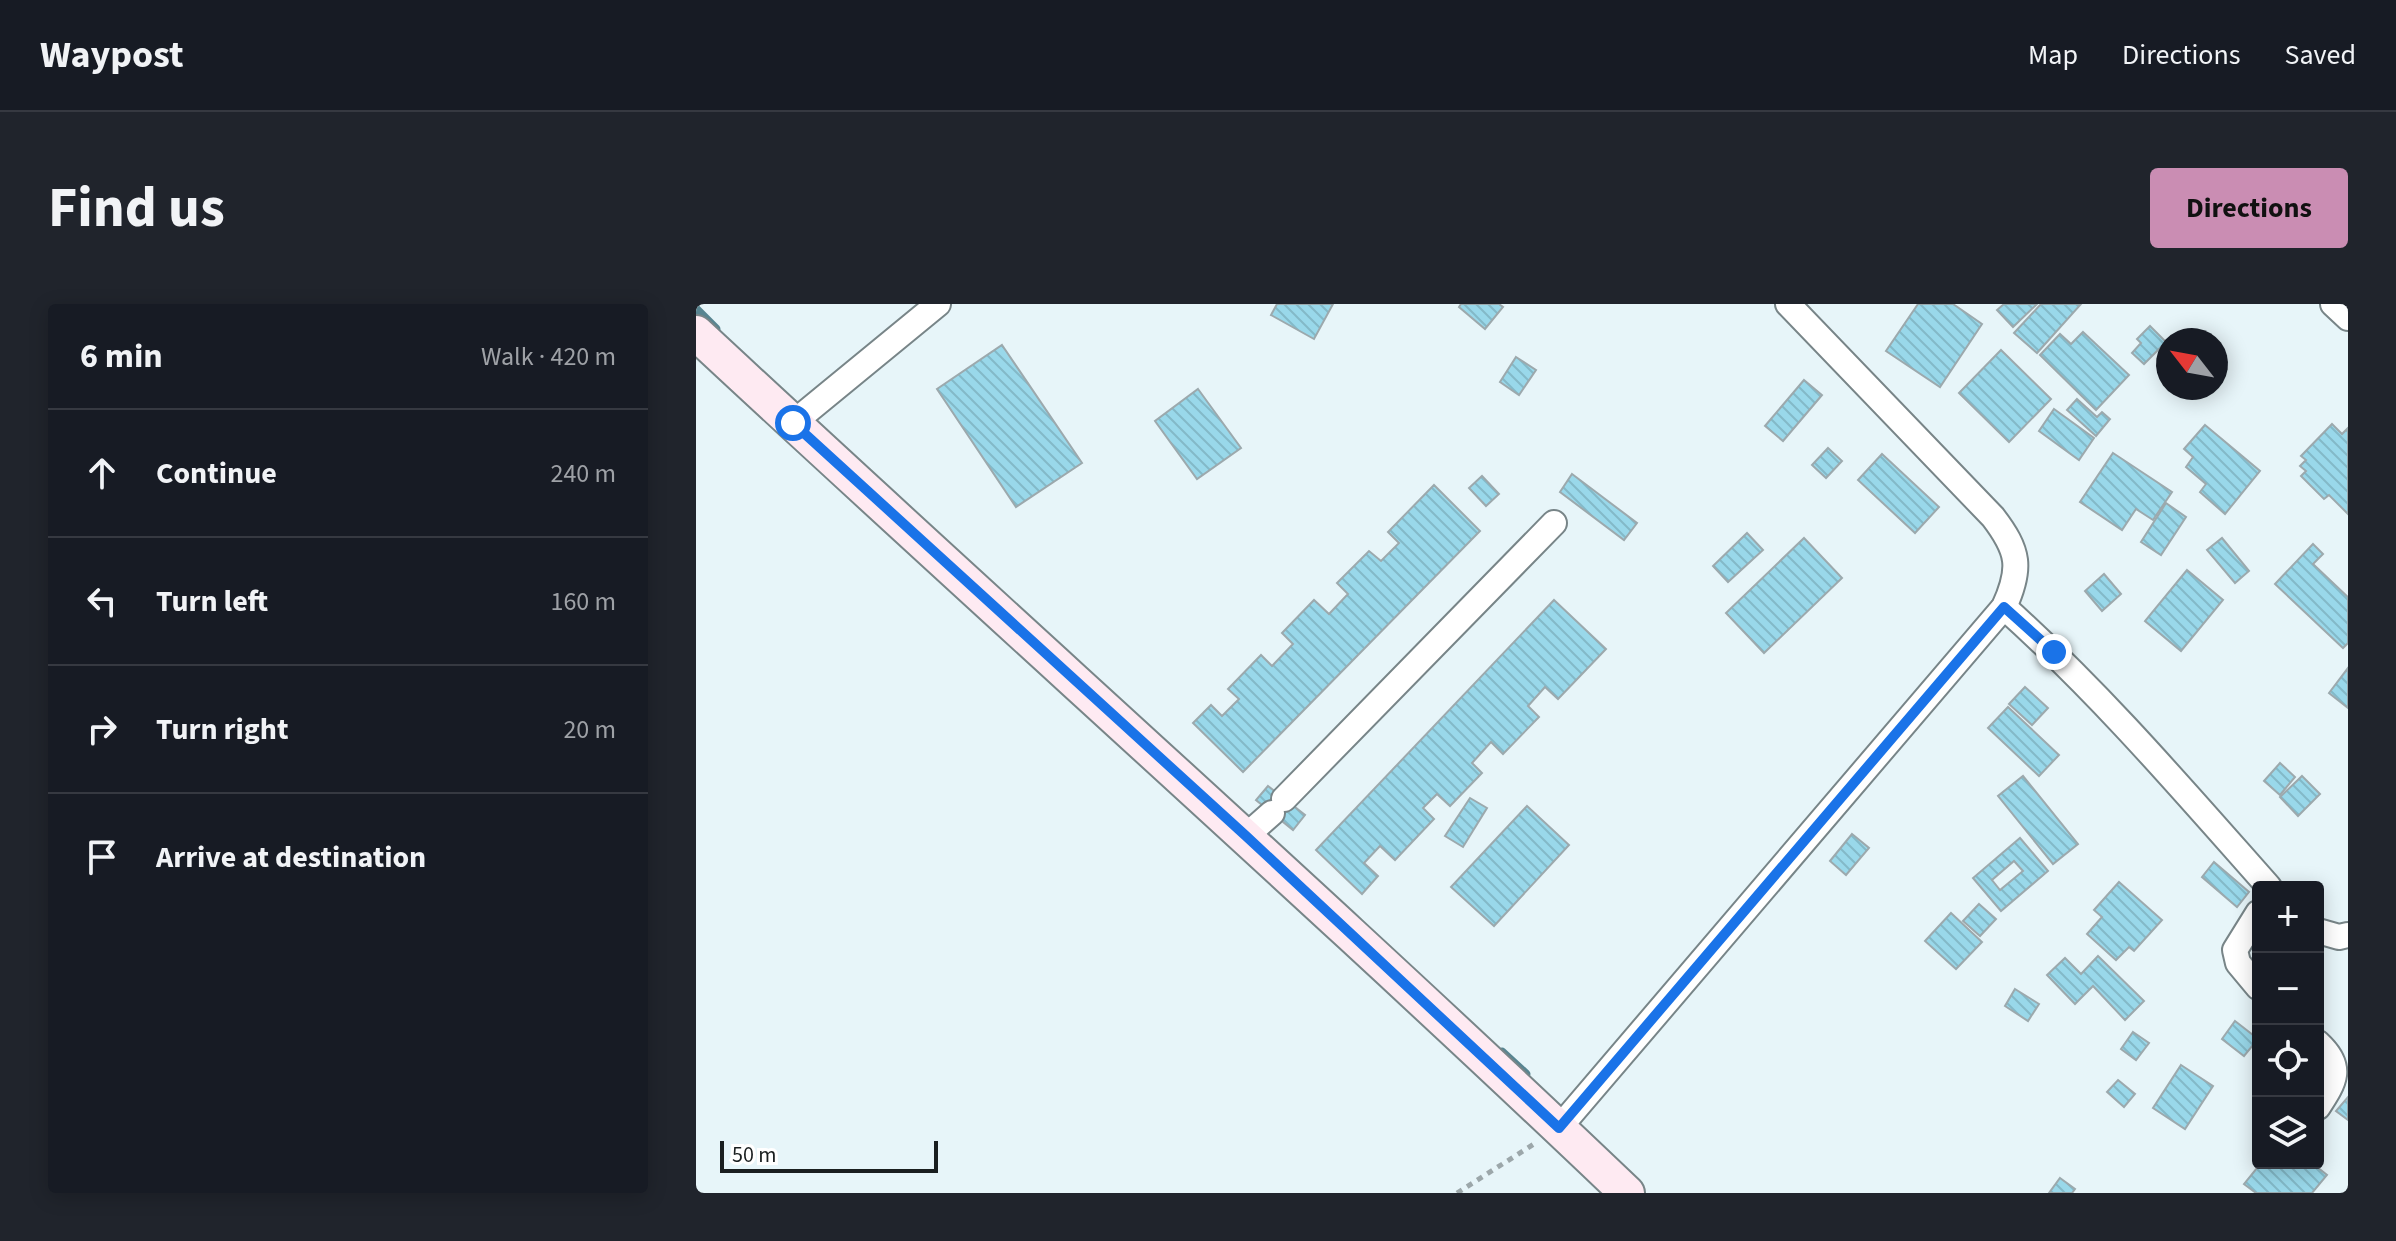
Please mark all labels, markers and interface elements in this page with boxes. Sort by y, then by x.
text: Waypost [40,28,184,82]
text: Map [2028,35,2078,75]
text: Directions [2122,35,2241,75]
text: Saved [2285,35,2356,75]
button: Directions [2150,168,2348,248]
text: Find us [48,169,225,248]
north arrow [2156,328,2228,400]
text: 6 min [80,332,163,381]
text: Walk · 420 m [481,338,616,375]
route start [775,405,811,441]
icon: ahead [80,451,124,495]
text: Continue [156,452,277,495]
text: 240 m [550,455,616,492]
icon: left [80,579,124,623]
text: Turn left [156,580,268,623]
text: 160 m [550,583,616,620]
route end [2036,634,2072,670]
icon: right [80,707,124,751]
text: Turn right [156,708,288,751]
text: 20 m [563,711,616,748]
icon: arrive [80,835,124,879]
text: Arrive at destination [156,836,426,879]
map controls [2252,881,2324,1169]
button: + [2252,881,2324,953]
button: − [2252,953,2324,1025]
button: locate [2252,1025,2324,1097]
button: layers [2252,1097,2324,1169]
scale bar [720,1137,938,1173]
text: 50 m [732,1139,777,1171]

